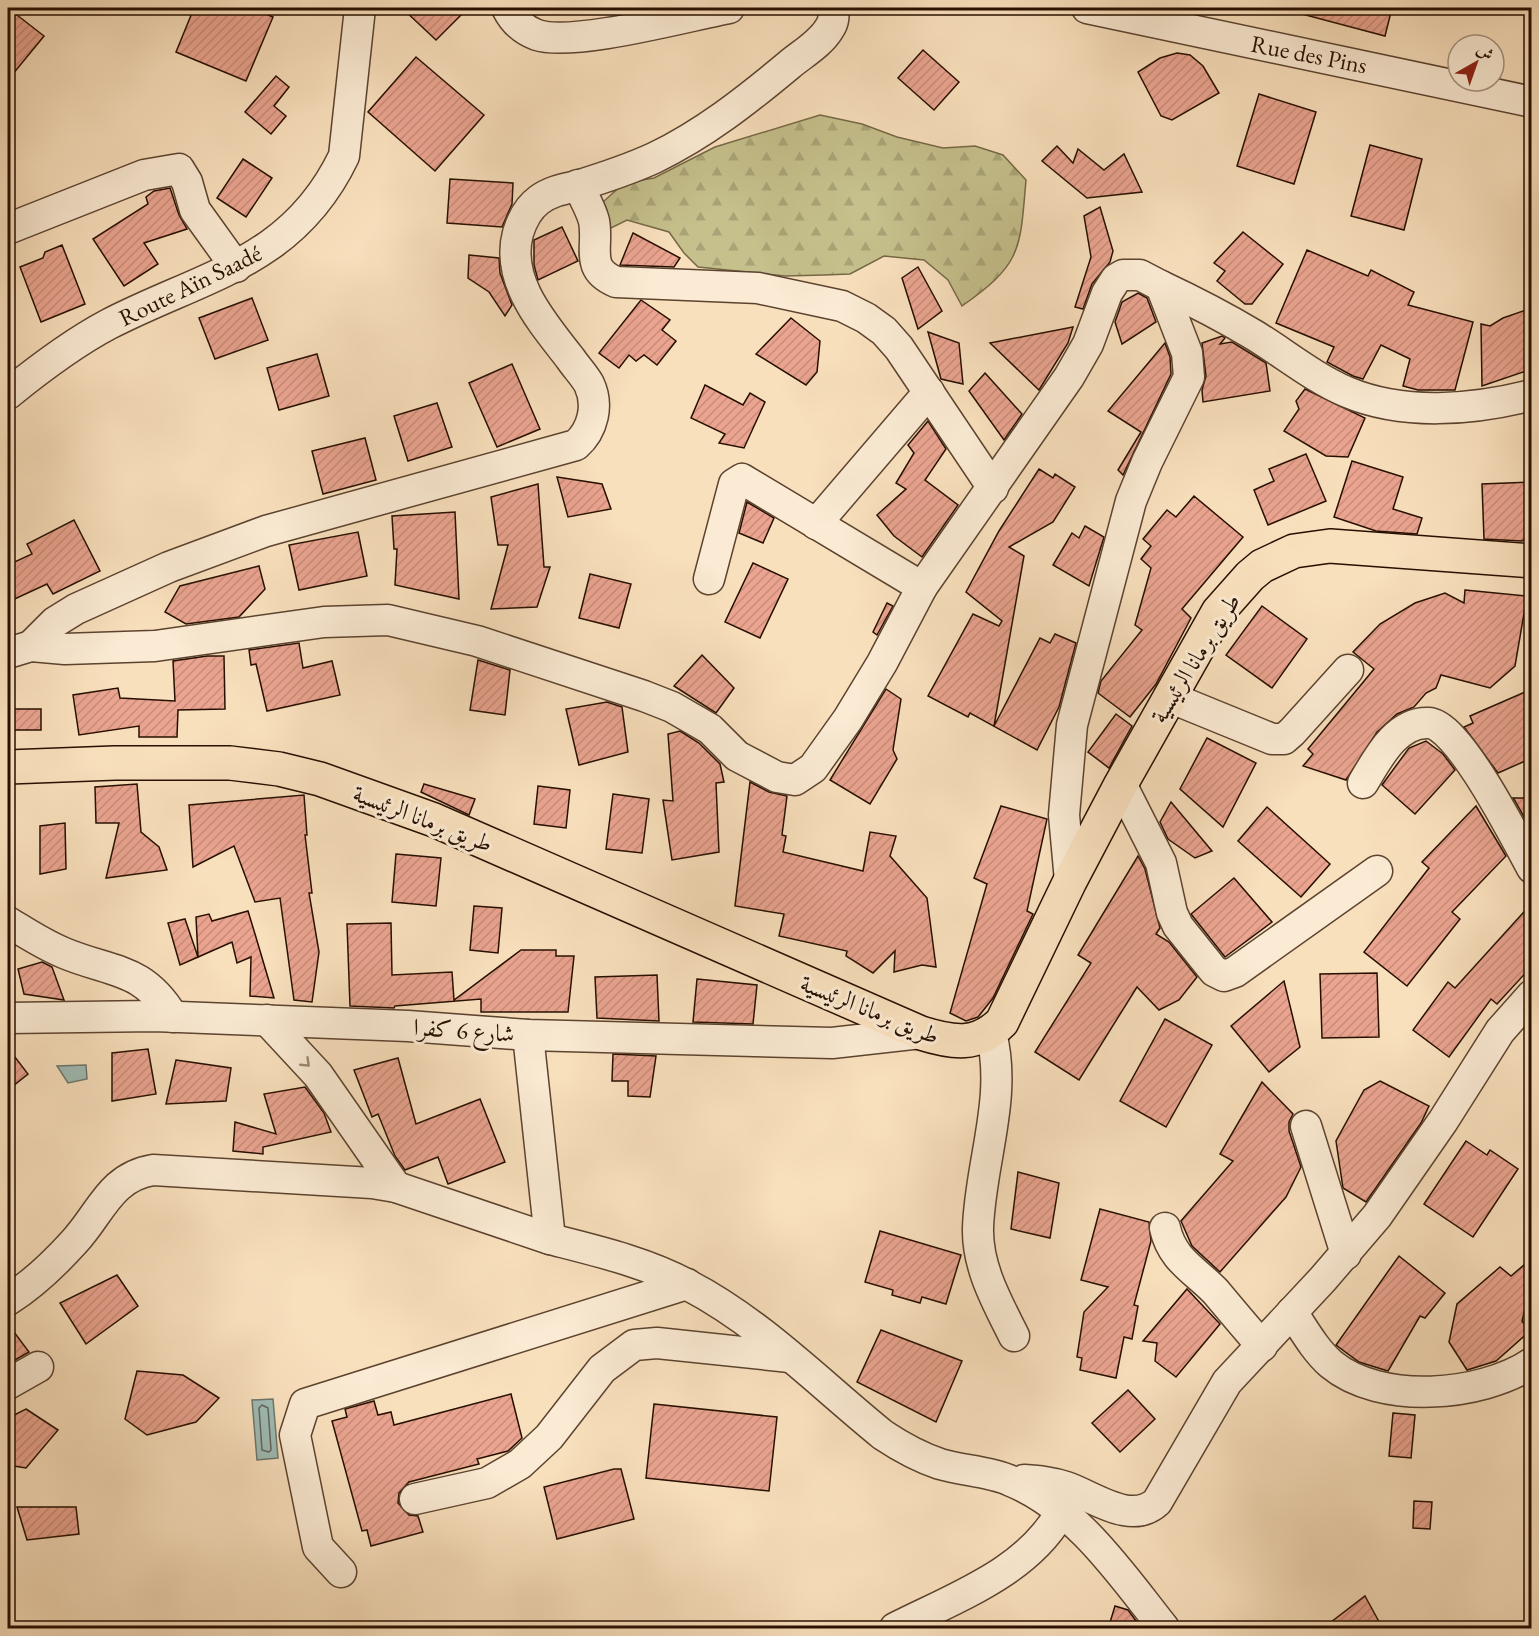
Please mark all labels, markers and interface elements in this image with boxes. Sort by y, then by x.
street label: Rue des Pins [1248,28,1370,80]
north arrow [1446,33,1506,93]
text: ش [1472,39,1498,65]
street label: Route Aïn Saadé [113,237,267,333]
street label: طريق برمانا الرئيسية [1143,587,1247,729]
street label: طريق برمانا الرئيسية [349,777,497,859]
street label: طريق برمانا الرئيسية [796,967,944,1051]
street label: شارع 6 كفرا [412,1011,516,1054]
one-way arrow [299,1056,310,1067]

